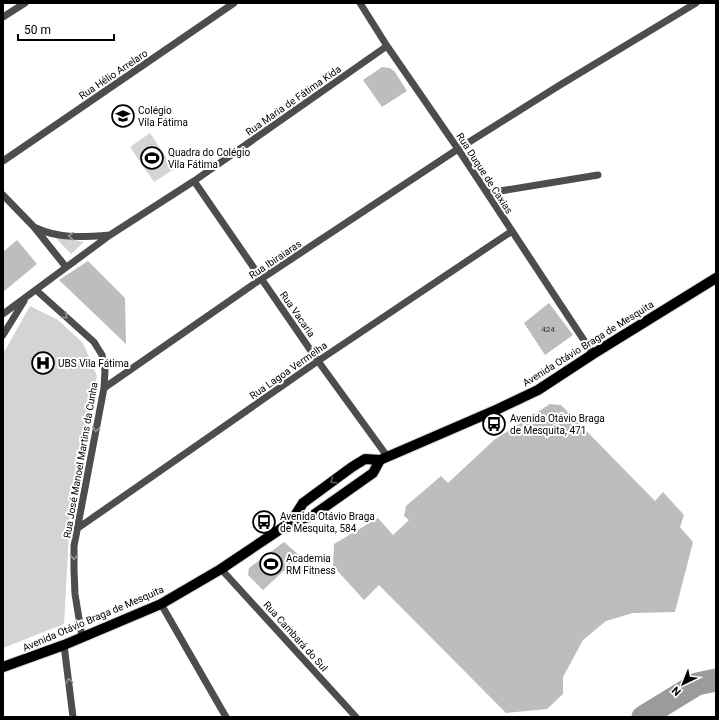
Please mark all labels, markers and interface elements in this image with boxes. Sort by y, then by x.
scale bar [18,16,114,42]
text: 50 m [24,23,51,37]
street label: Rua Hélio Arrelaro [77,47,150,101]
street label: Rua Maria de Fátima Kida [243,63,343,138]
school or university icon: Colégio Vila Fátima [110,103,136,129]
place label: Colégio Vila Fátima [138,105,188,128]
street label: Rua Duque de Caxias [454,131,515,216]
sports icon: Quadra do Colégio Vila Fátima [139,145,165,171]
place label: Quadra do Colégio Vila Fátima [168,147,250,170]
one-way arrow [68,232,74,241]
street label: Rua Ibiraiaras [247,238,304,281]
street label: Rua Vacaria [278,289,317,339]
street label: Avenida Otávio Braga de Mesquita [521,298,656,388]
one-way arrow [60,311,68,319]
house number: 424 [541,325,555,334]
street label: Rua Lagoa Vermelha [247,340,329,401]
hospital icon: UBS Vila Fátima [30,350,56,376]
place label: UBS Vila Fátima [58,358,129,369]
street label: Rua José Manoel Martins da Cunha [61,381,100,539]
bus stop icon: Avenida Otávio Braga de Mesquita, 471 [481,411,507,437]
place label: Avenida Otávio Braga de Mesquita, 471 [510,413,605,436]
one-way arrow [92,426,101,433]
one-way arrow [330,476,337,483]
bus stop icon: Avenida Otávio Braga de Mesquita, 584 [251,509,277,535]
place label: Avenida Otávio Braga de Mesquita, 584 [280,511,375,534]
sports icon: Academia RM Fitness [258,551,284,577]
place label: Academia RM Fitness [286,553,336,576]
one-way arrow [70,554,78,560]
street label: Avenida Otávio Braga de Mesquita [21,584,165,653]
street label: Rua Cambará do Sul [261,599,330,674]
north arrow [663,664,703,704]
one-way arrow [65,678,74,684]
text: N [669,683,684,698]

